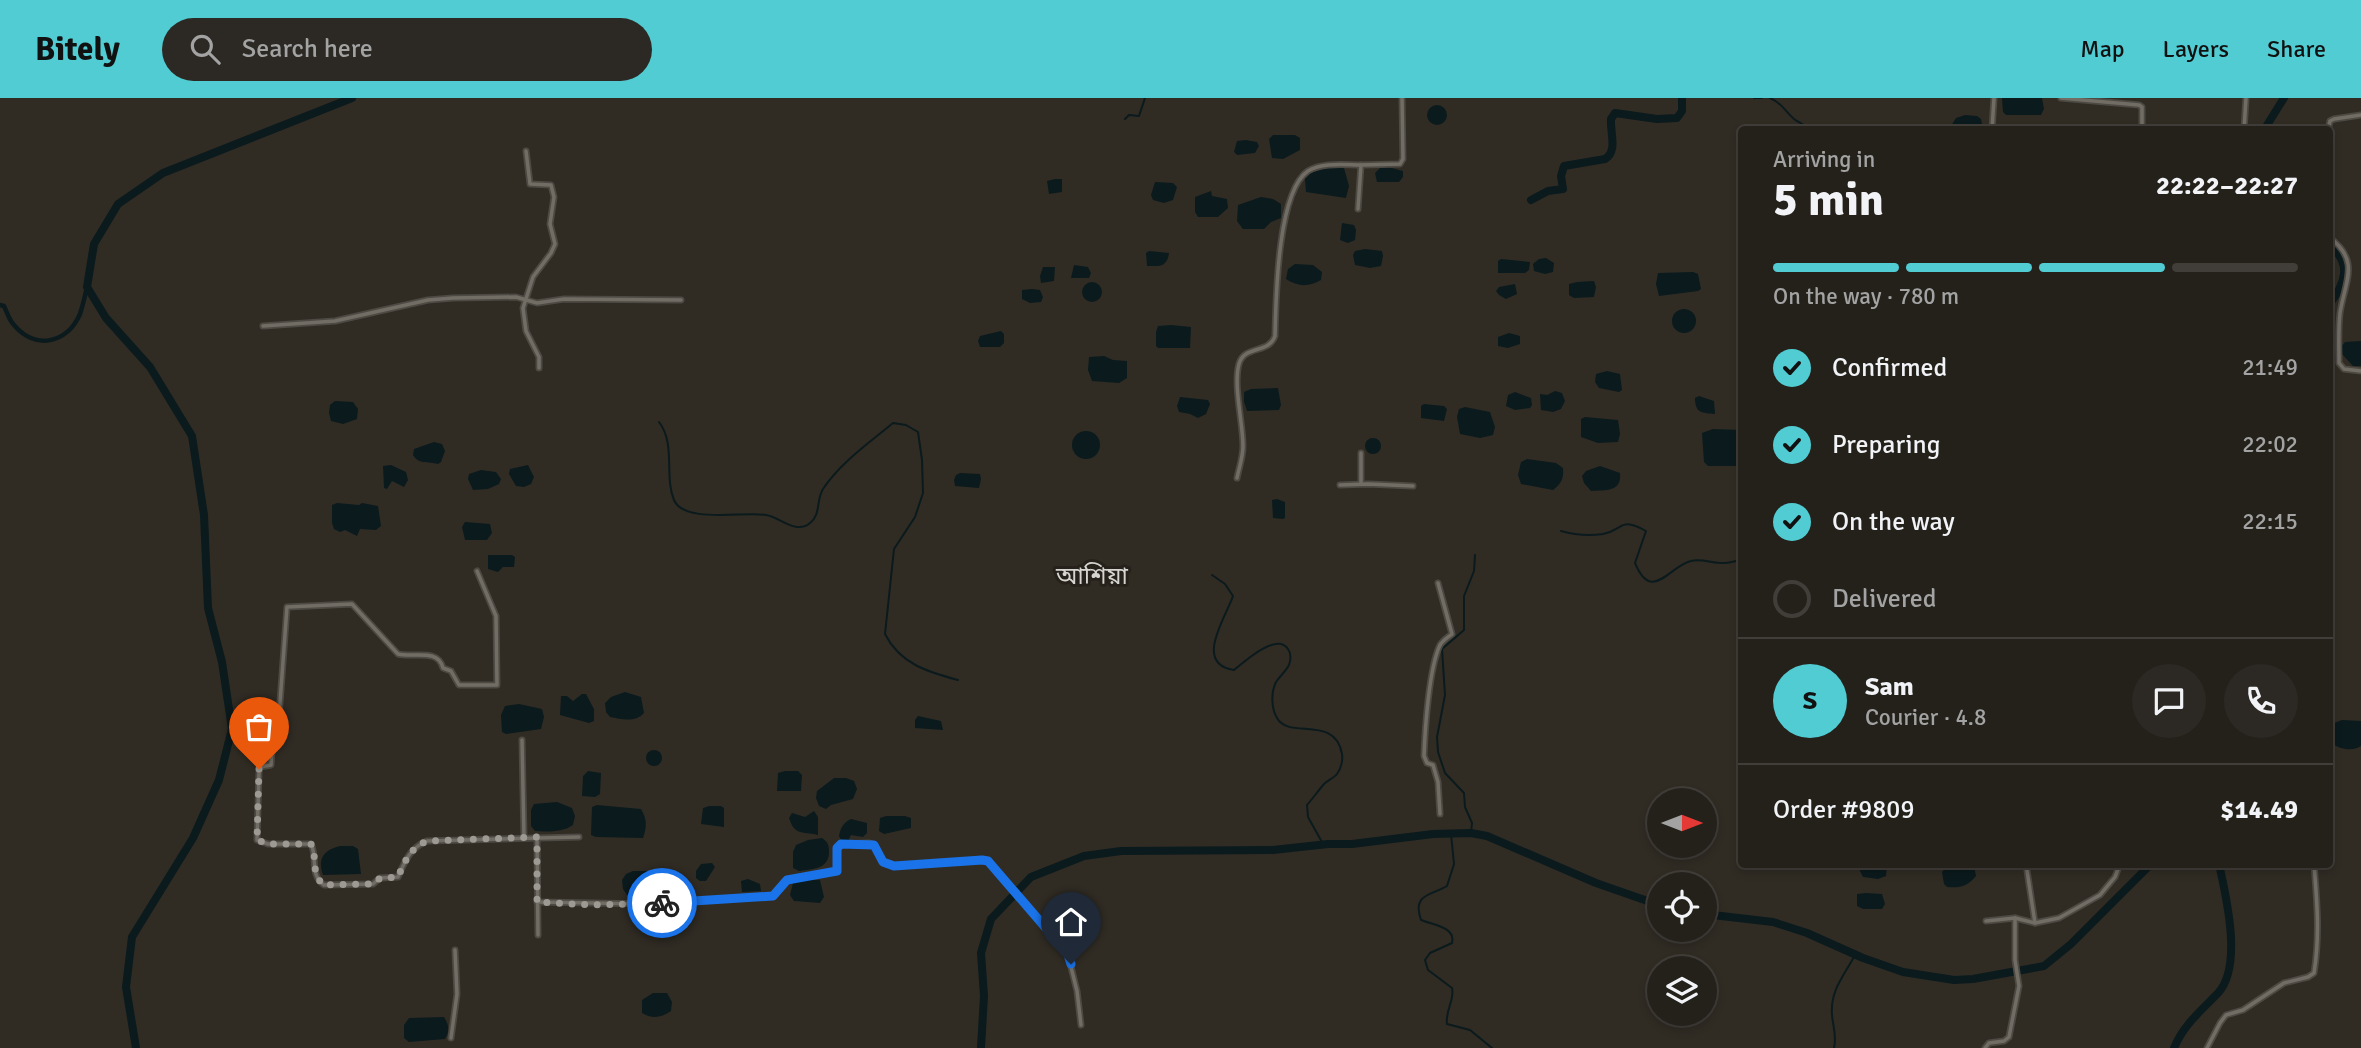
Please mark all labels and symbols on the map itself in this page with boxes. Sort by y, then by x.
district label: আশিয়া [1055,561,1129,591]
pin [229,697,289,769]
north arrow [1647,788,1717,858]
courier [627,868,697,938]
pin [1041,892,1101,964]

